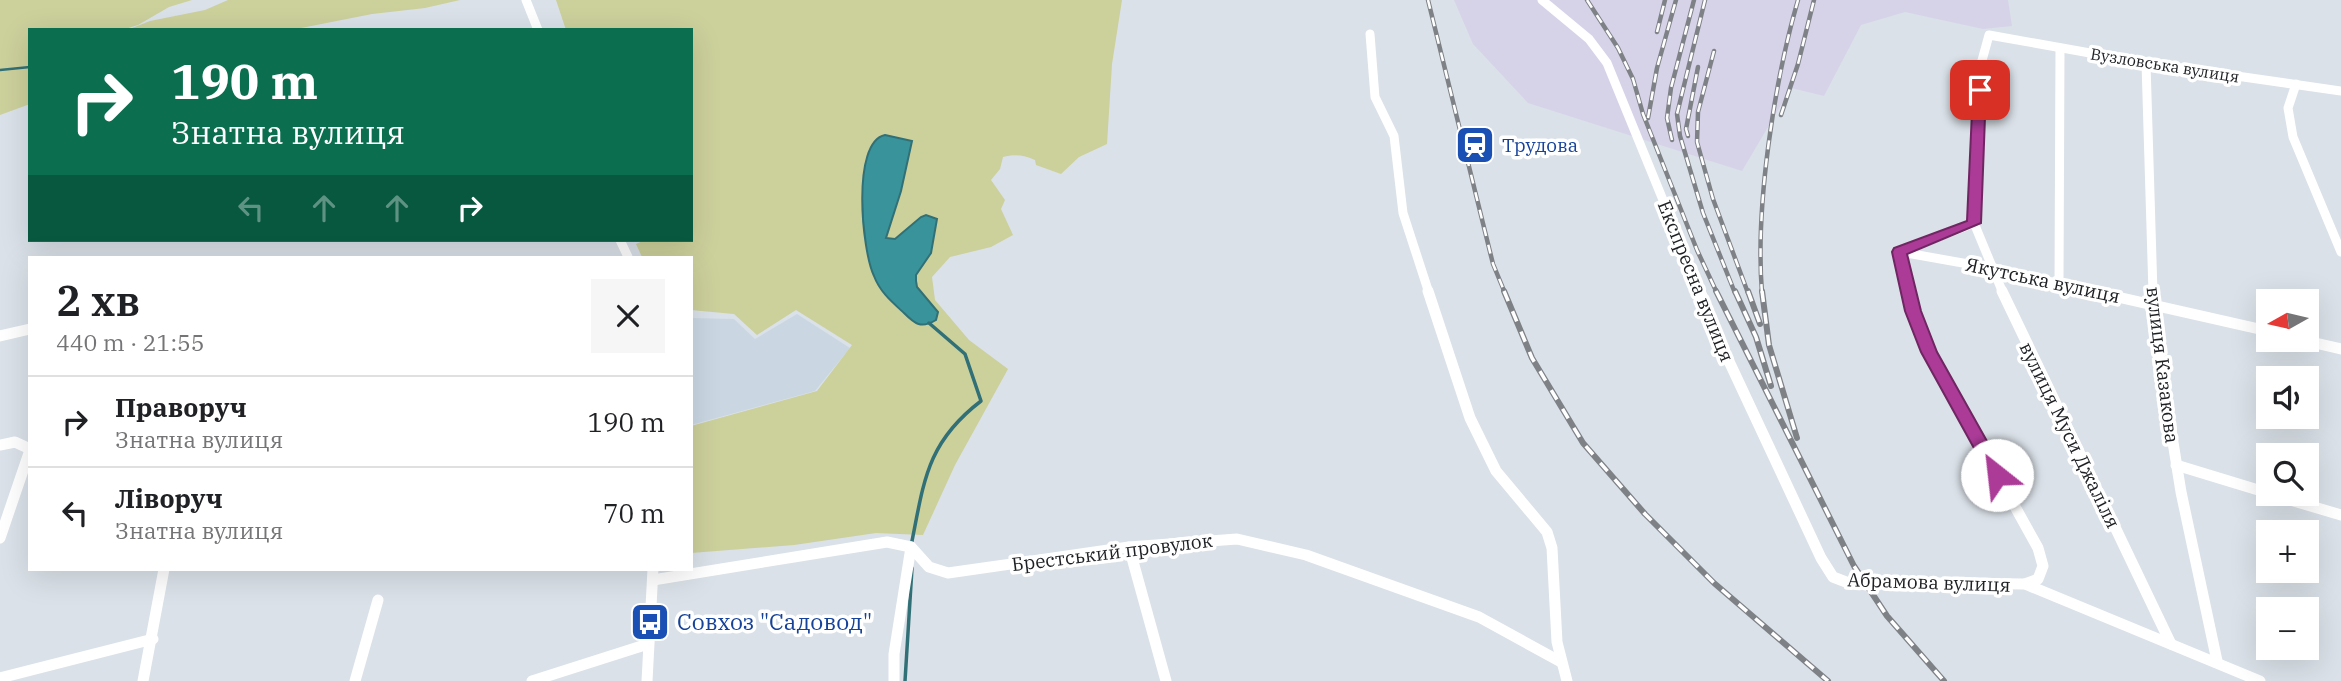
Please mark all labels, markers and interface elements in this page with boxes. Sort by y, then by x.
street label: Вузловська вулиця [2089,43,2241,87]
text: 190 m [171,49,318,112]
icon: right [56,56,147,147]
pin [1950,60,2010,120]
icon: arrive [1961,71,1999,109]
text: Знатна вулиця [171,111,405,153]
station icon: Трудова [1454,124,1496,166]
place label: Трудова [1502,133,1578,157]
icon: left [232,189,270,227]
icon: ahead [305,189,343,227]
icon: ahead [378,189,416,227]
icon: right [451,189,489,227]
street label: Експресна вулиця [1653,197,1739,365]
street label: Якутська вулиця [1963,252,2123,308]
text: 2 хв [56,273,140,328]
button: close [591,279,665,353]
street label: вулиця Казакова [2141,285,2185,445]
north arrow [2256,289,2319,352]
map controls [2256,289,2319,660]
text: 440 m · 21:55 [56,327,205,357]
street label: вулиця Муси Джаліля [2014,338,2126,532]
button: sound [2256,366,2319,429]
text: Праворуч [115,390,247,424]
icon: right [56,403,94,441]
text: 190 m [587,405,665,439]
text: Знатна вулиця [115,424,283,454]
position arrow [1960,438,2034,512]
button: search [2256,443,2319,506]
text: Ліворуч [115,481,223,515]
icon: left [56,494,94,532]
text: 70 m [603,496,665,530]
text: Знатна вулиця [115,515,283,545]
button: + [2256,520,2319,583]
street label: Брестський провулок [1010,528,1214,576]
street label: Абрамова вулиця [1847,567,2011,597]
button: − [2256,597,2319,660]
bus stop icon: Совхоз "Садовод" [629,601,671,643]
place label: Совхоз "Садовод" [677,606,872,636]

